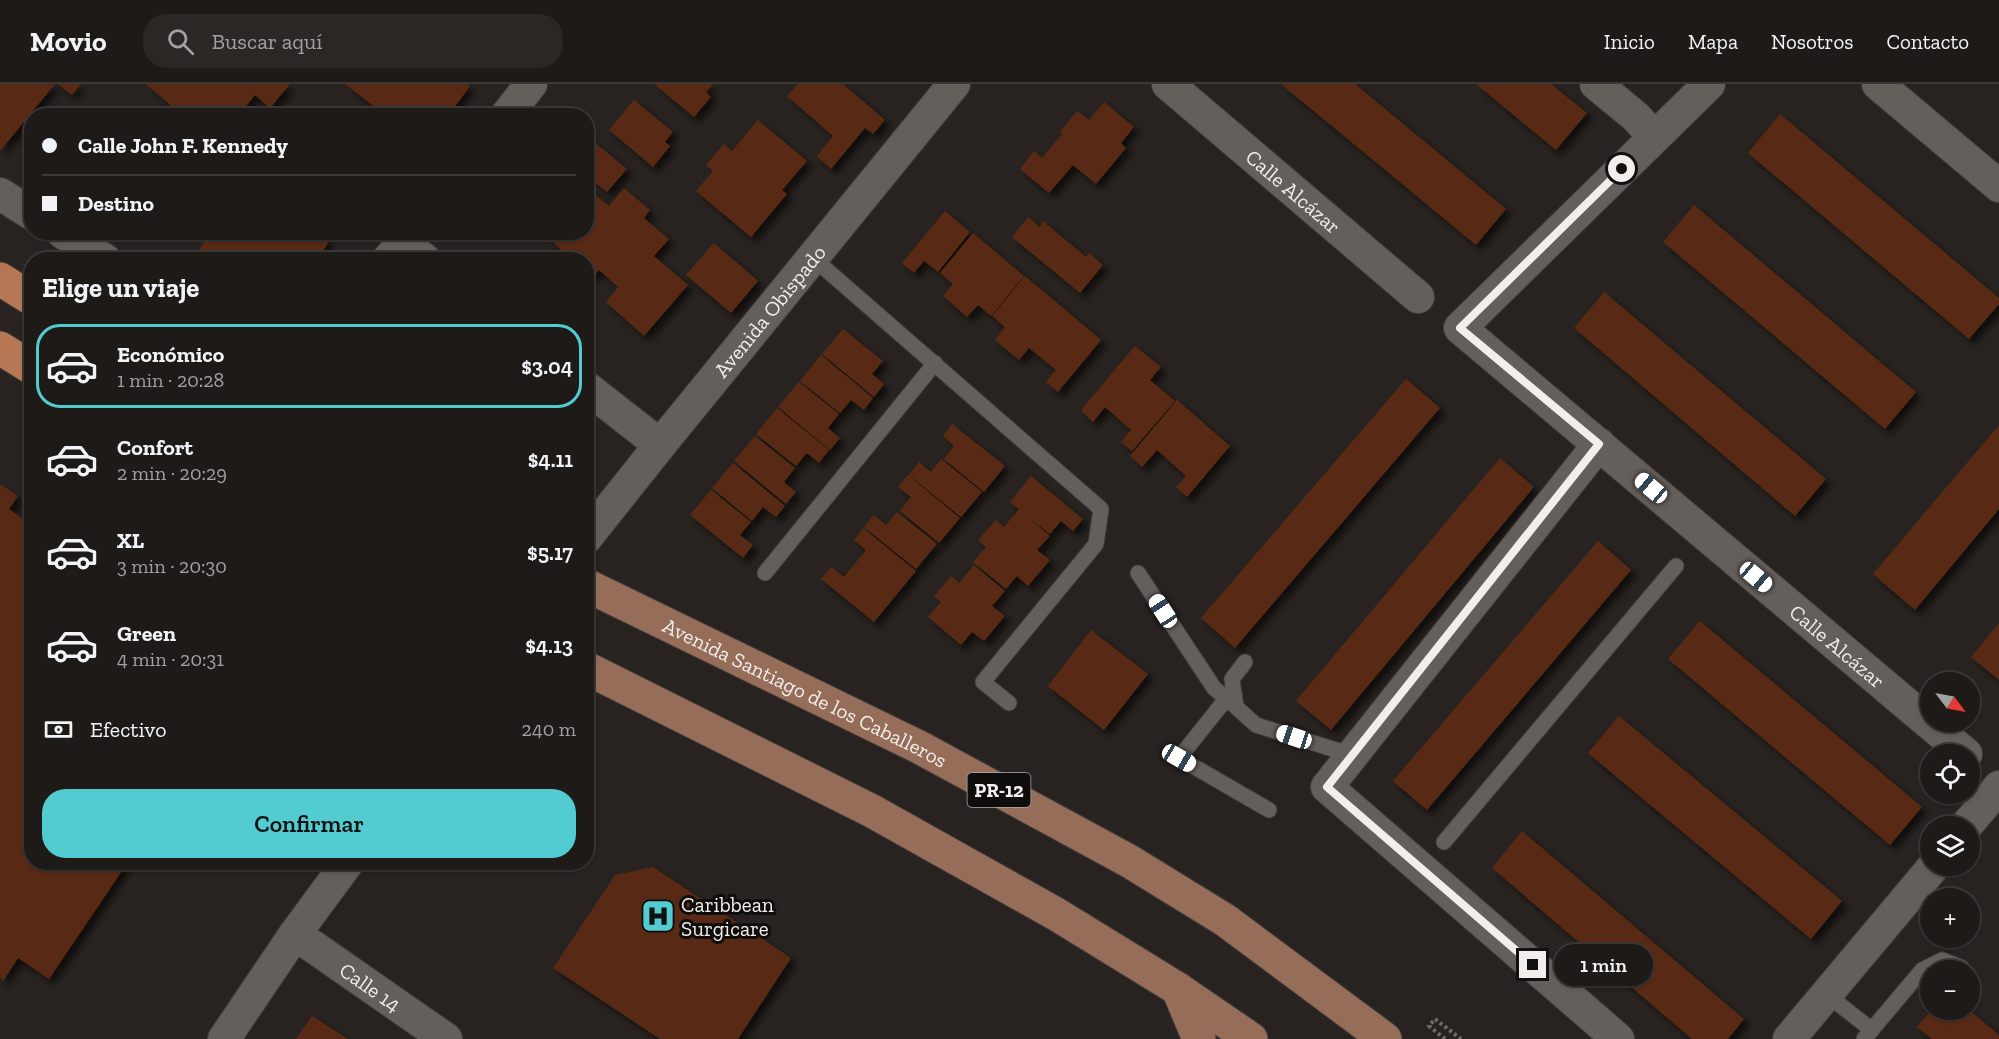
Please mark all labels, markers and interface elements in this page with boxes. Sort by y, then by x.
search box [143,14,563,68]
text: Movio [30,25,107,58]
icon: search [164,25,197,58]
text: Buscar aquí [212,28,323,55]
text: Inicio [1604,29,1655,54]
text: Mapa [1688,29,1738,54]
text: Nosotros [1771,29,1853,54]
text: Contacto [1886,29,1969,54]
text: Calle John F. Kennedy [78,132,288,159]
street label: Calle Alcázar [1241,144,1346,238]
route start [1608,155,1635,182]
text: Destino [78,190,154,217]
street label: Avenida Obispado [708,240,830,382]
text: Elige un viaje [42,272,199,304]
icon: car [45,339,99,393]
text: Económico [117,341,224,368]
text: $3.04 [521,353,573,380]
text: 1 min · 20:28 [117,368,224,392]
icon: car [45,432,99,486]
text: Confort [117,434,193,461]
text: $4.11 [528,446,573,473]
text: 2 min · 20:29 [117,461,227,485]
car [1631,470,1671,506]
icon: car [45,525,99,579]
text: XL [117,527,144,554]
text: $5.17 [527,539,573,566]
text: 3 min · 20:30 [117,554,227,578]
car [1736,559,1776,595]
car [1146,591,1180,631]
street label: Calle Alcázar [1785,599,1890,693]
street label: Avenida Santiago de los Caballeros [659,612,952,772]
icon: car [45,618,99,672]
text: Green [117,620,176,647]
text: $4.13 [525,632,573,659]
text: 4 min · 20:31 [117,647,224,671]
north arrow [1920,672,1980,732]
map controls [1920,672,1980,1020]
icon: cash [42,713,75,746]
text: Efectivo [90,716,166,743]
text: 240 m [522,717,576,741]
car [1274,723,1314,751]
car [1159,741,1199,775]
button: locate [1920,744,1980,804]
road number: PR-12 [968,773,1030,807]
button: Confirmar [42,789,576,858]
button: layers [1920,816,1980,876]
button: + [1920,888,1980,948]
place label: Caribbean Surgicare [681,892,774,941]
hospital icon: Caribbean Surgicare [640,898,676,934]
callout: 1 min [1554,944,1653,986]
route end [1519,951,1546,978]
text: 1 min [1580,953,1627,977]
street label: Calle 14 [335,957,406,1016]
button: − [1920,960,1980,1020]

